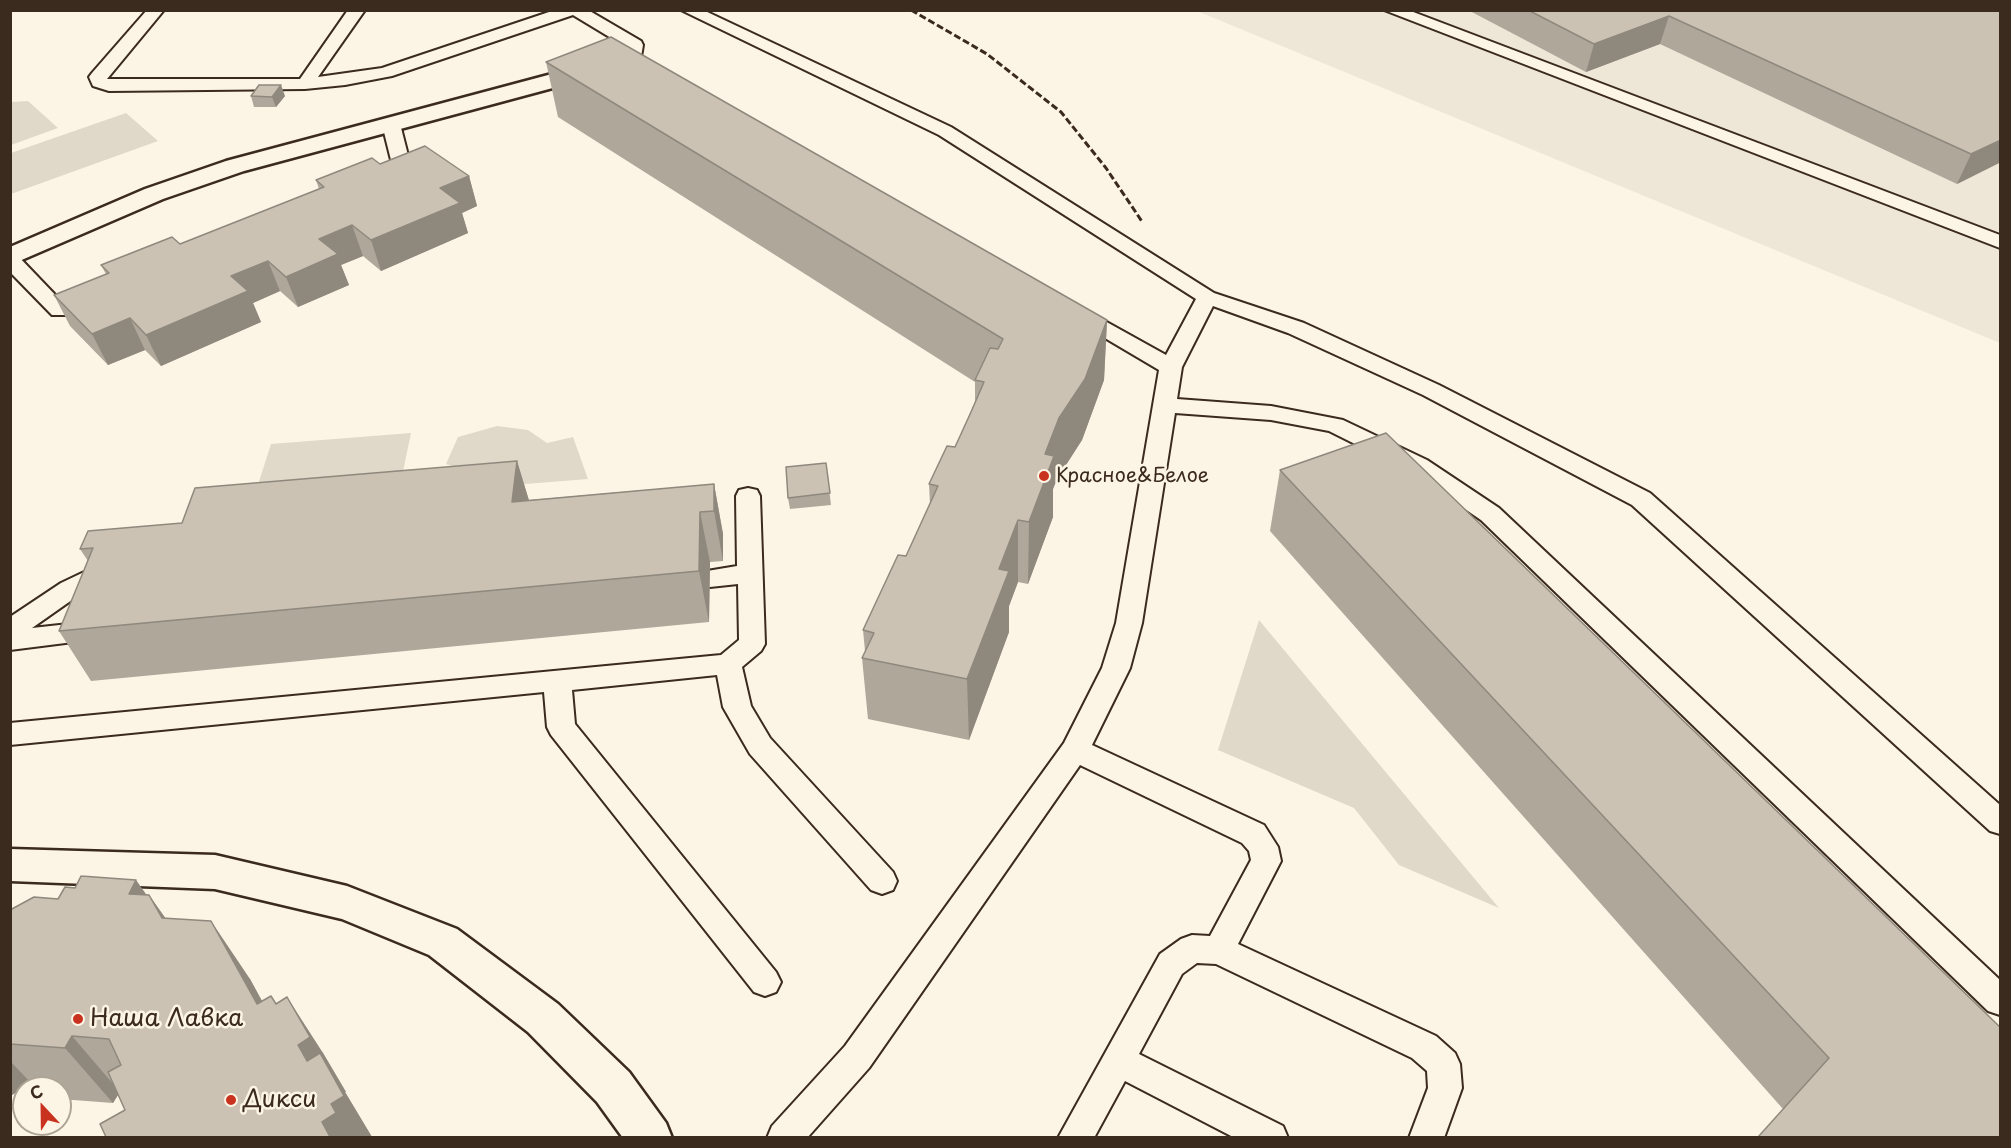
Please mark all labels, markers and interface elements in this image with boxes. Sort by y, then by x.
place label: Красное&Белое [1056,464,1209,488]
marker: Красное&Белое [1037,469,1051,483]
place label: Наша Лавка [90,1005,243,1033]
marker: Наша Лавка [71,1012,85,1026]
north arrow [12,1076,72,1136]
text: С [26,1078,46,1105]
place label: Дикси [243,1086,316,1114]
marker: Дикси [224,1093,238,1107]

